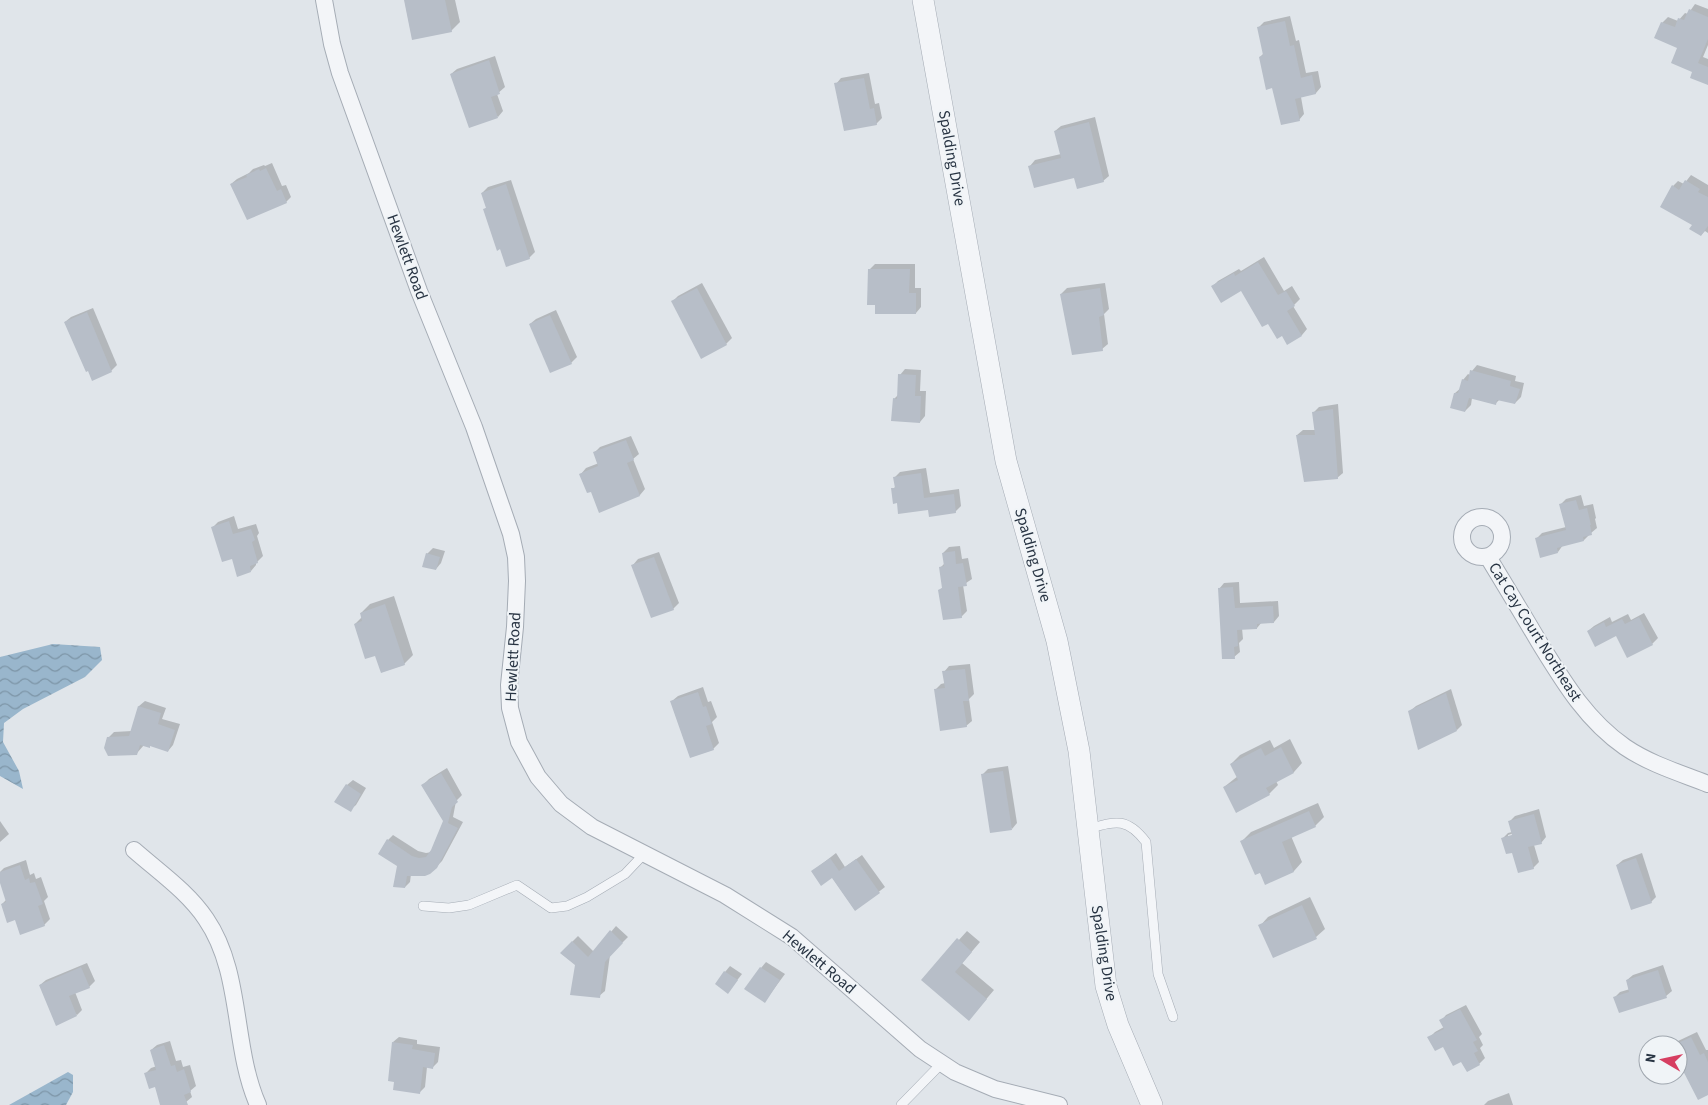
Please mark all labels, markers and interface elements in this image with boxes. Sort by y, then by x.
street label: Spalding Drive [933,108,971,208]
street label: Hewlett Road [381,211,433,303]
street label: Spalding Drive [1009,505,1057,605]
street label: Cat Cay Court Northeast [1483,558,1587,706]
street label: Hewlett Road [500,612,526,702]
street label: Spalding Drive [1086,903,1122,1003]
street label: Hewlett Road [778,925,860,999]
north arrow [1638,1035,1688,1085]
text: N [1641,1052,1662,1064]

